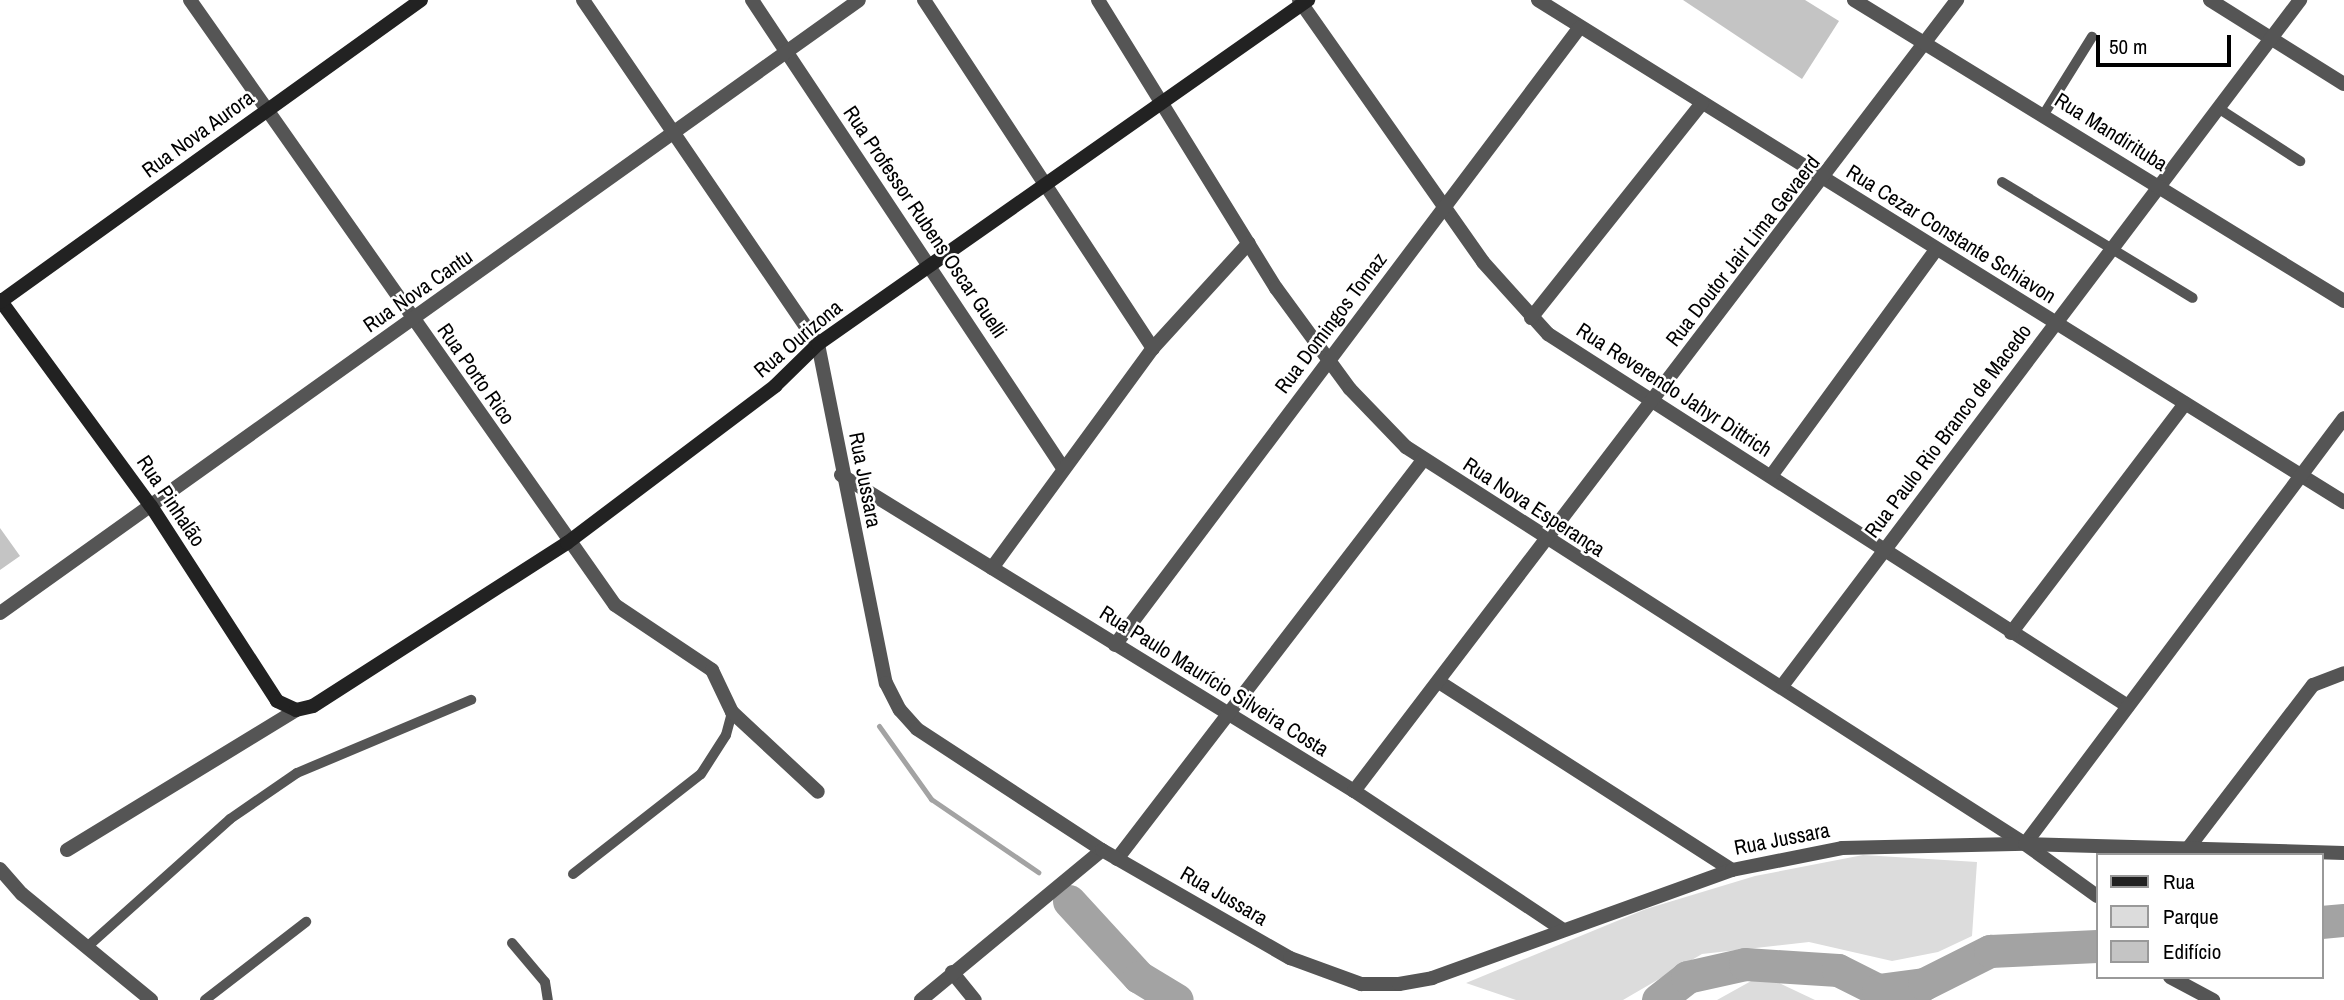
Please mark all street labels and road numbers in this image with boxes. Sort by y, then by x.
street label: Rua Nova Aurora [137,85,259,183]
street label: Rua Mandirituba [2050,87,2172,177]
street label: Rua Professor Rubens Oscar Guelli [838,101,1012,343]
street label: Rua Doutor Jair Lima Gevaerd [1661,150,1825,352]
street label: Rua Cezar Constante Schiavon [1842,159,2060,309]
street label: Rua Nova Cantu [359,244,477,338]
street label: Rua Domingos Tomaz [1270,247,1392,399]
street label: Rua Ourizona [749,295,847,383]
street label: Rua Reverendo Jahyr Dittrich [1572,317,1776,463]
street label: Rua Porto Rico [432,319,520,429]
street label: Rua Paulo Rio Branco de Macedo [1859,319,2037,543]
street label: Rua Jussara [843,430,887,530]
street label: Rua Pinhalão [131,451,211,551]
street label: Rua Nova Esperança [1459,452,1609,562]
street label: Rua Paulo Maurício Silveira Costa [1095,600,1333,762]
street label: Rua Jussara [1732,817,1832,861]
street label: Rua Jussara [1176,861,1272,931]

